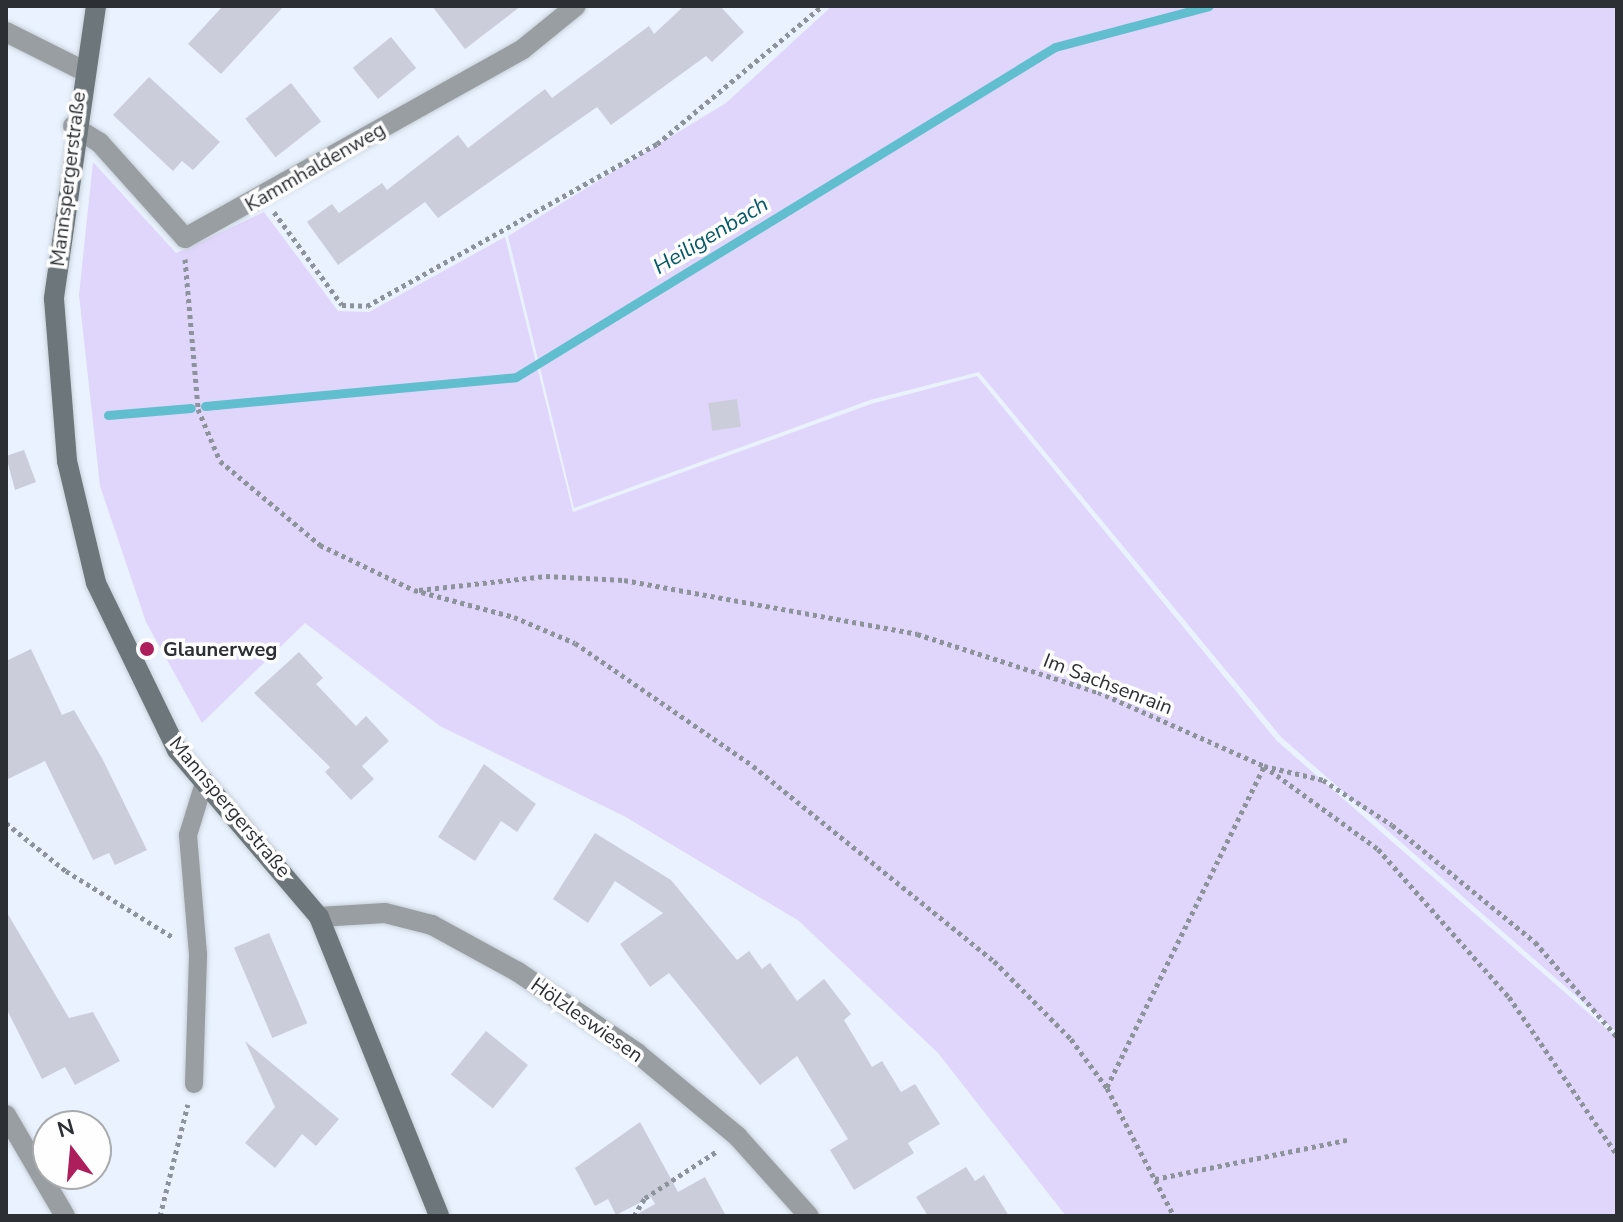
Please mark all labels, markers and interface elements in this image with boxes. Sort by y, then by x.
street label: Mannspergerstraße [45,90,91,268]
street label: Kammhaldenweg [241,117,389,217]
water label: Heiligenbach [649,191,773,281]
place label: Glaunerweg [163,637,277,661]
marker: Glaunerweg [138,640,156,658]
street label: Im Sachsenrain [1040,648,1176,720]
street label: Mannspergerstraße [164,732,296,882]
street label: Hölzleswiesen [526,973,648,1067]
north arrow [32,1110,112,1190]
text: N [54,1112,78,1146]

